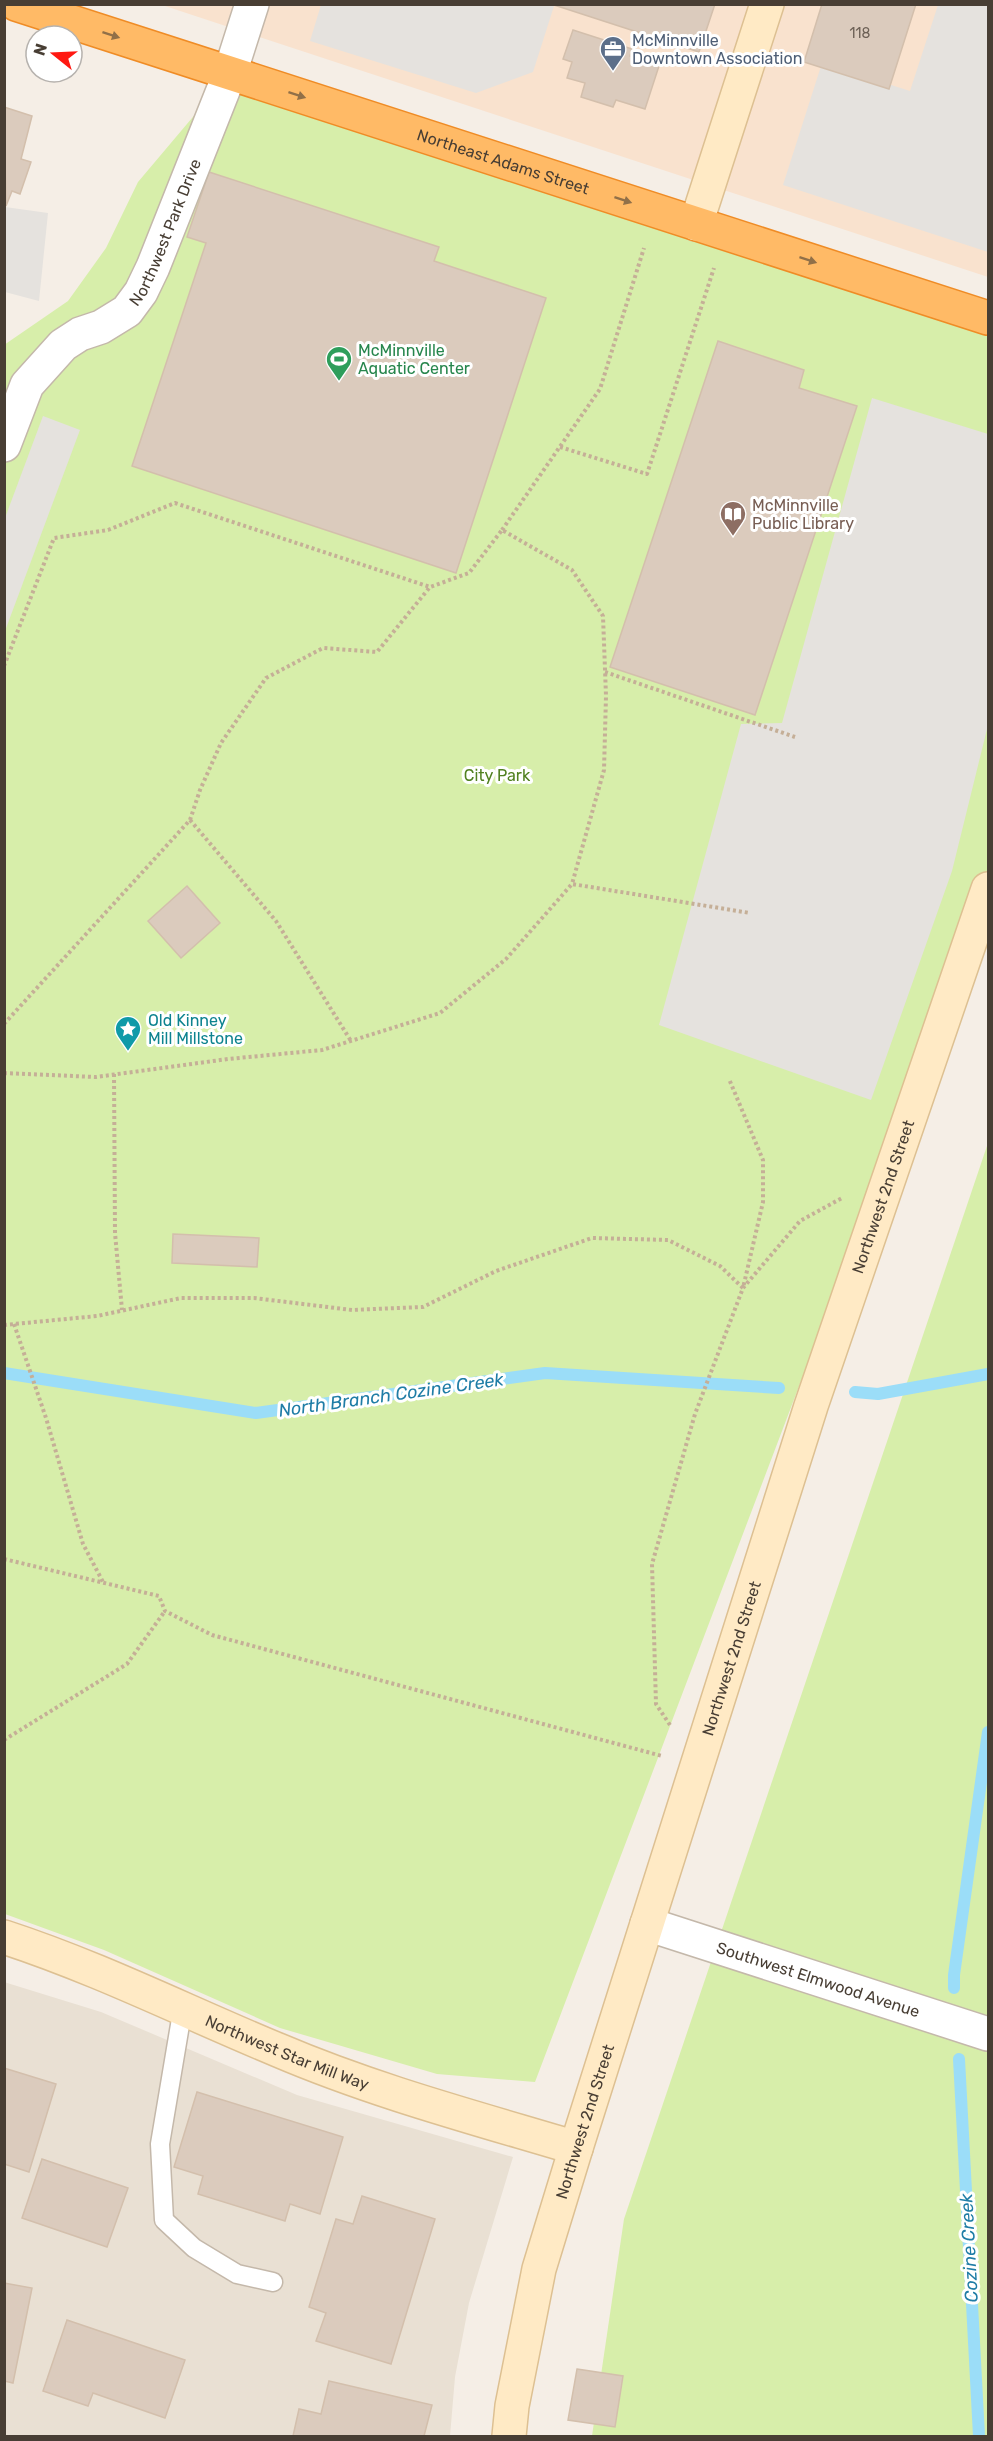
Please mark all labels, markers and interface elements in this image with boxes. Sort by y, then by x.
north arrow [24,24,84,84]
house number: 118 [850,25,871,42]
one-way arrow [102,31,120,40]
place label: McMinnville Downtown Association [632,31,802,68]
office icon: McMinnville Downtown Association [598,34,628,72]
text: N [29,41,51,58]
one-way arrow [288,91,306,100]
street label: Northeast Adams Street [415,125,592,198]
street label: Northwest Park Drive [125,156,204,309]
one-way arrow [614,196,632,205]
one-way arrow [799,256,817,265]
place label: McMinnville Aquatic Center [358,341,470,378]
sports icon: McMinnville Aquatic Center [324,344,354,382]
place label: McMinnville Public Library [752,496,854,533]
library icon: McMinnville Public Library [718,499,748,537]
park label: City Park [464,766,531,785]
place label: Old Kinney Mill Millstone [148,1011,243,1048]
place icon: Old Kinney Mill Millstone [113,1014,143,1052]
street label: Northwest 2nd Street [848,1117,918,1276]
water label: North Branch Cozine Creek [277,1368,506,1422]
street label: Northwest 2nd Street [698,1579,764,1738]
street label: Southwest Elmwood Avenue [714,1938,922,2021]
street label: Northwest Star Mill Way [203,2010,372,2094]
street label: Northwest 2nd Street [551,2042,618,2201]
water label: Cozine Creek [955,2192,983,2303]

